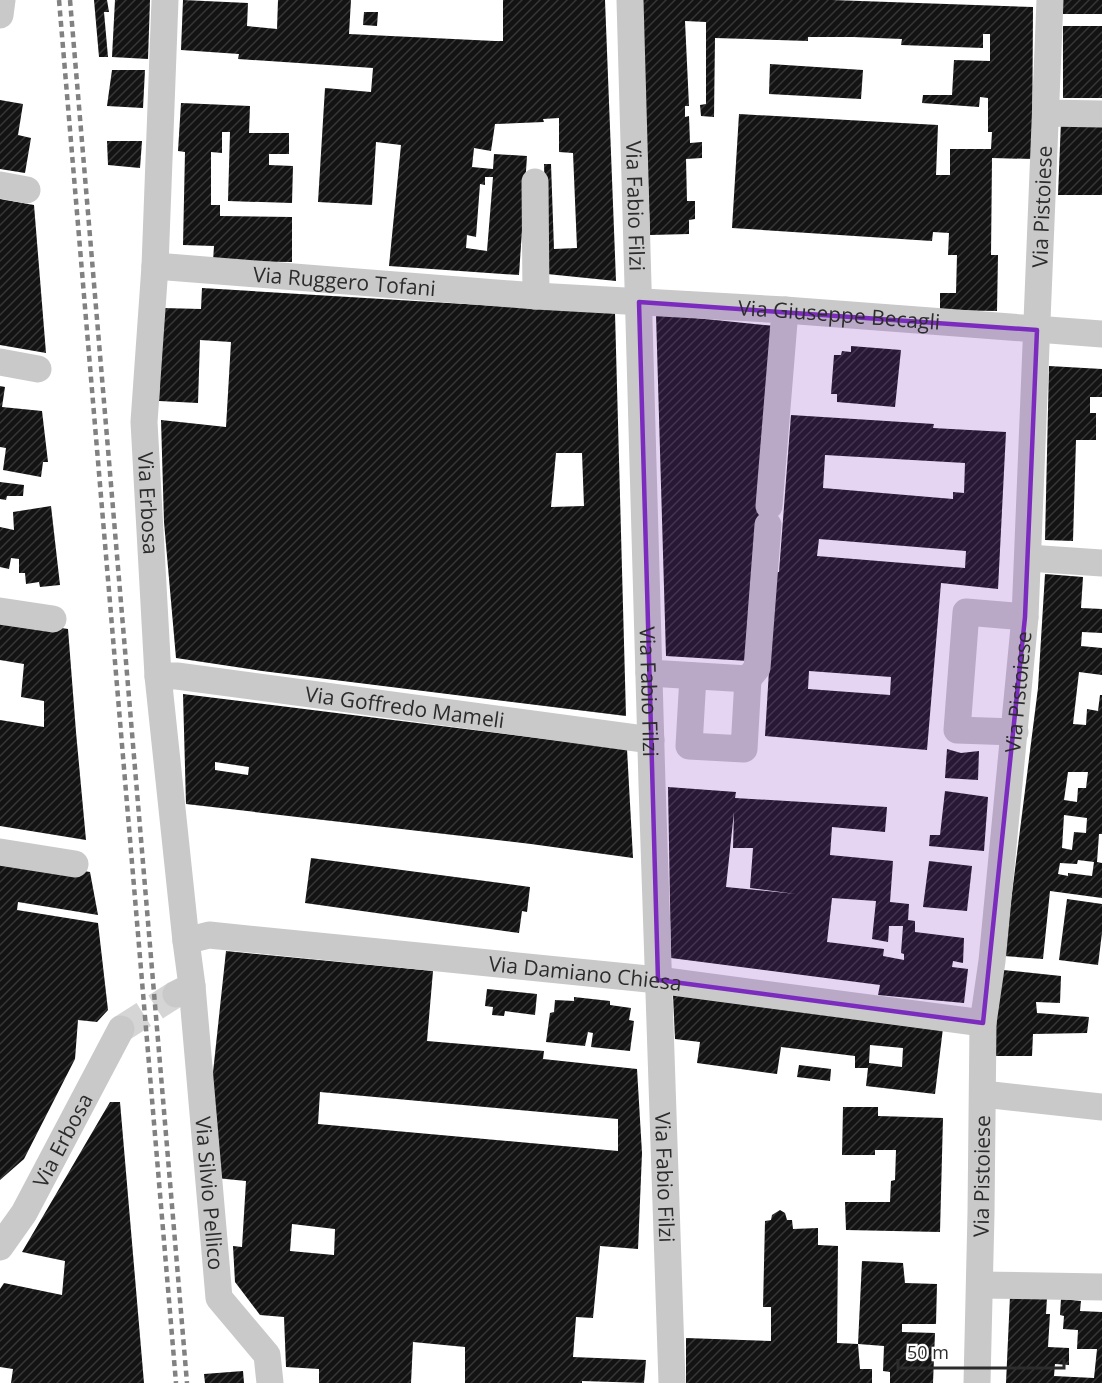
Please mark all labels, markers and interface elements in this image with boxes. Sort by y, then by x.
street label: Via Fabio Filzi [620,140,652,271]
street label: Via Pistoiese [1025,145,1058,268]
street label: Via Ruggero Tofani [252,260,437,302]
street label: Via Giuseppe Becagli [738,293,941,336]
street label: Via Erbosa [132,451,165,555]
street label: Via Fabio Filzi [634,626,665,757]
street label: Via Pistoiese [998,630,1038,754]
street label: Via Goffredo Mameli [304,679,506,734]
street label: Via Damiano Chiesa [487,949,684,997]
street label: Via Erbosa [26,1088,99,1192]
street label: Via Fabio Filzi [649,1112,681,1243]
street label: Via Silvio Pellico [189,1115,231,1271]
street label: Via Pistoiese [966,1115,996,1237]
scale bar [898,1332,1064,1370]
text: 50 m [907,1340,949,1364]

